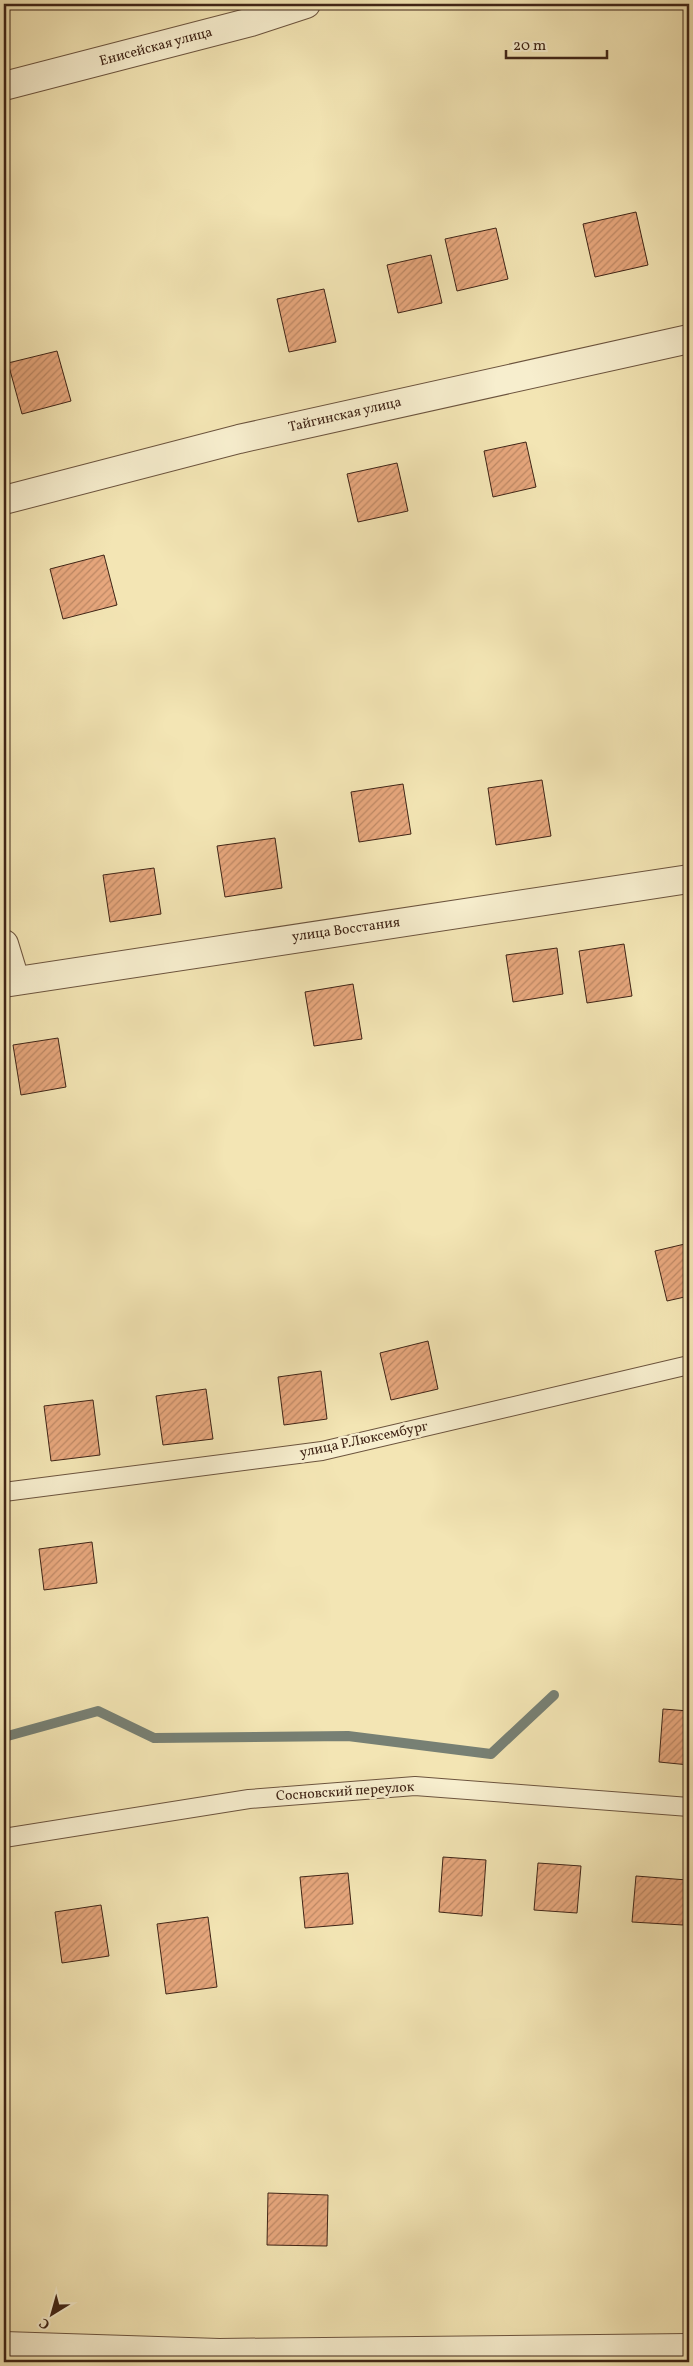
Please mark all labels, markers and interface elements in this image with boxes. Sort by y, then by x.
street label: Енисейская улица [97,23,215,71]
scale bar [506,28,607,60]
text: 20 m [513,36,546,57]
street label: Тайгинская улица [287,393,403,437]
street label: улица Восстания [291,913,401,947]
street label: улица Р.Люксембург [298,1417,430,1463]
street label: Сосновский переулок [275,1778,415,1806]
north arrow [28,2288,78,2338]
text: С [36,2313,54,2333]

